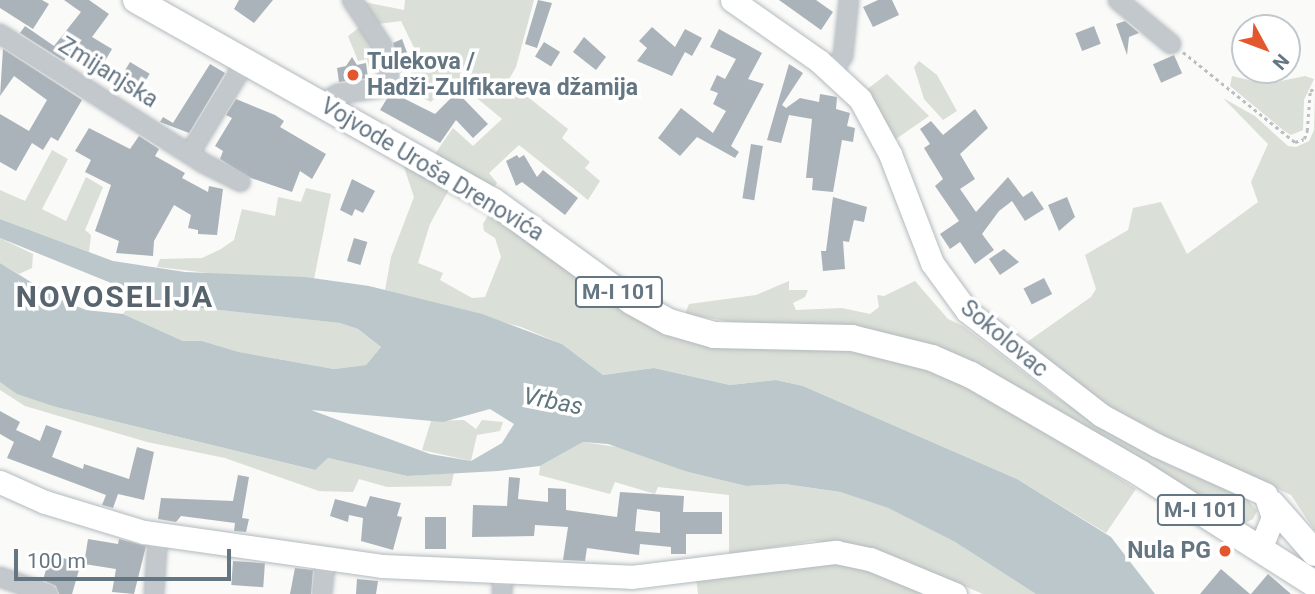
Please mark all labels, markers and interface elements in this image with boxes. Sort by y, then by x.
north arrow [1231,14,1301,84]
street label: Zmijanjska [53,32,163,114]
place label: Tulekova / Hadži-Zulfikareva džamija [367,48,638,102]
text: N [1268,49,1294,74]
marker: Tulekova / Hadži-Zulfikareva džamija [345,67,361,83]
street label: Vojvode Uroša Drenovića [316,92,548,248]
road number: M-I 101 [574,274,664,310]
district label: NOVOSELIJA [17,279,213,315]
street label: Sokolovac [955,294,1053,384]
water label: Vrbas [521,382,585,422]
road number: M-I 101 [1156,492,1246,528]
scale bar [18,534,234,578]
place label: Nula PG [1127,537,1211,565]
marker: Nula PG [1217,543,1233,559]
text: 100 m [27,549,86,573]

